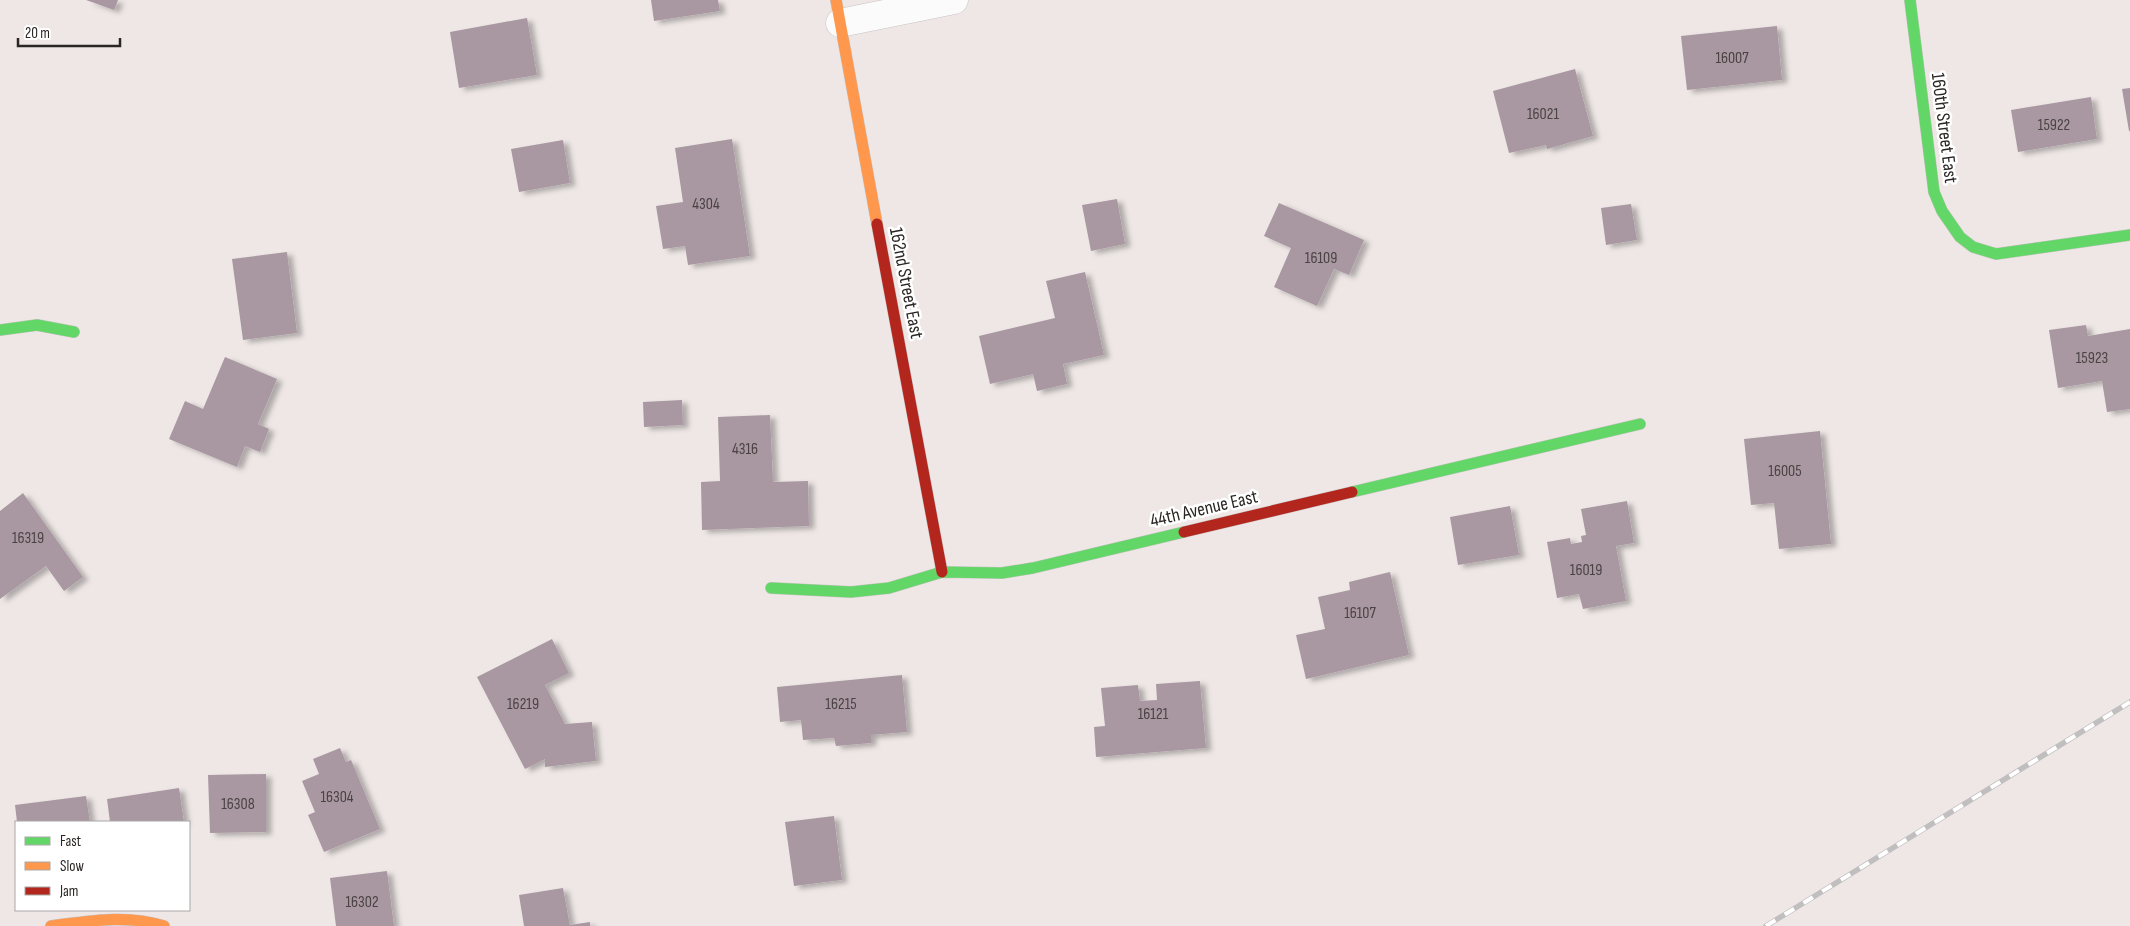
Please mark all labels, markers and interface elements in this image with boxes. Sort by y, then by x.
scale bar [18,15,120,47]
text: 20 m [25,24,50,43]
house number: 16007 [1715,49,1749,68]
street label: 160th Street East [1926,72,1962,185]
house number: 16021 [1527,105,1559,124]
house number: 15922 [2038,116,2070,135]
house number: 4304 [692,195,720,214]
street label: 162nd Street East [884,226,928,341]
house number: 16109 [1305,249,1337,268]
house number: 15923 [2076,349,2108,368]
house number: 4316 [732,440,758,459]
house number: 16005 [1768,462,1802,481]
street label: 44th Avenue East [1148,485,1260,533]
house number: 16319 [12,529,44,548]
house number: 16019 [1570,561,1602,580]
house number: 16107 [1344,604,1376,623]
house number: 16219 [507,695,539,714]
house number: 16215 [825,695,857,714]
house number: 16121 [1138,705,1169,724]
house number: 16304 [320,788,354,807]
house number: 16308 [221,795,255,814]
legend [15,821,190,911]
text: Fast [60,832,82,851]
text: Slow [60,857,84,876]
text: Jam [59,882,78,901]
house number: 16302 [345,893,379,912]

